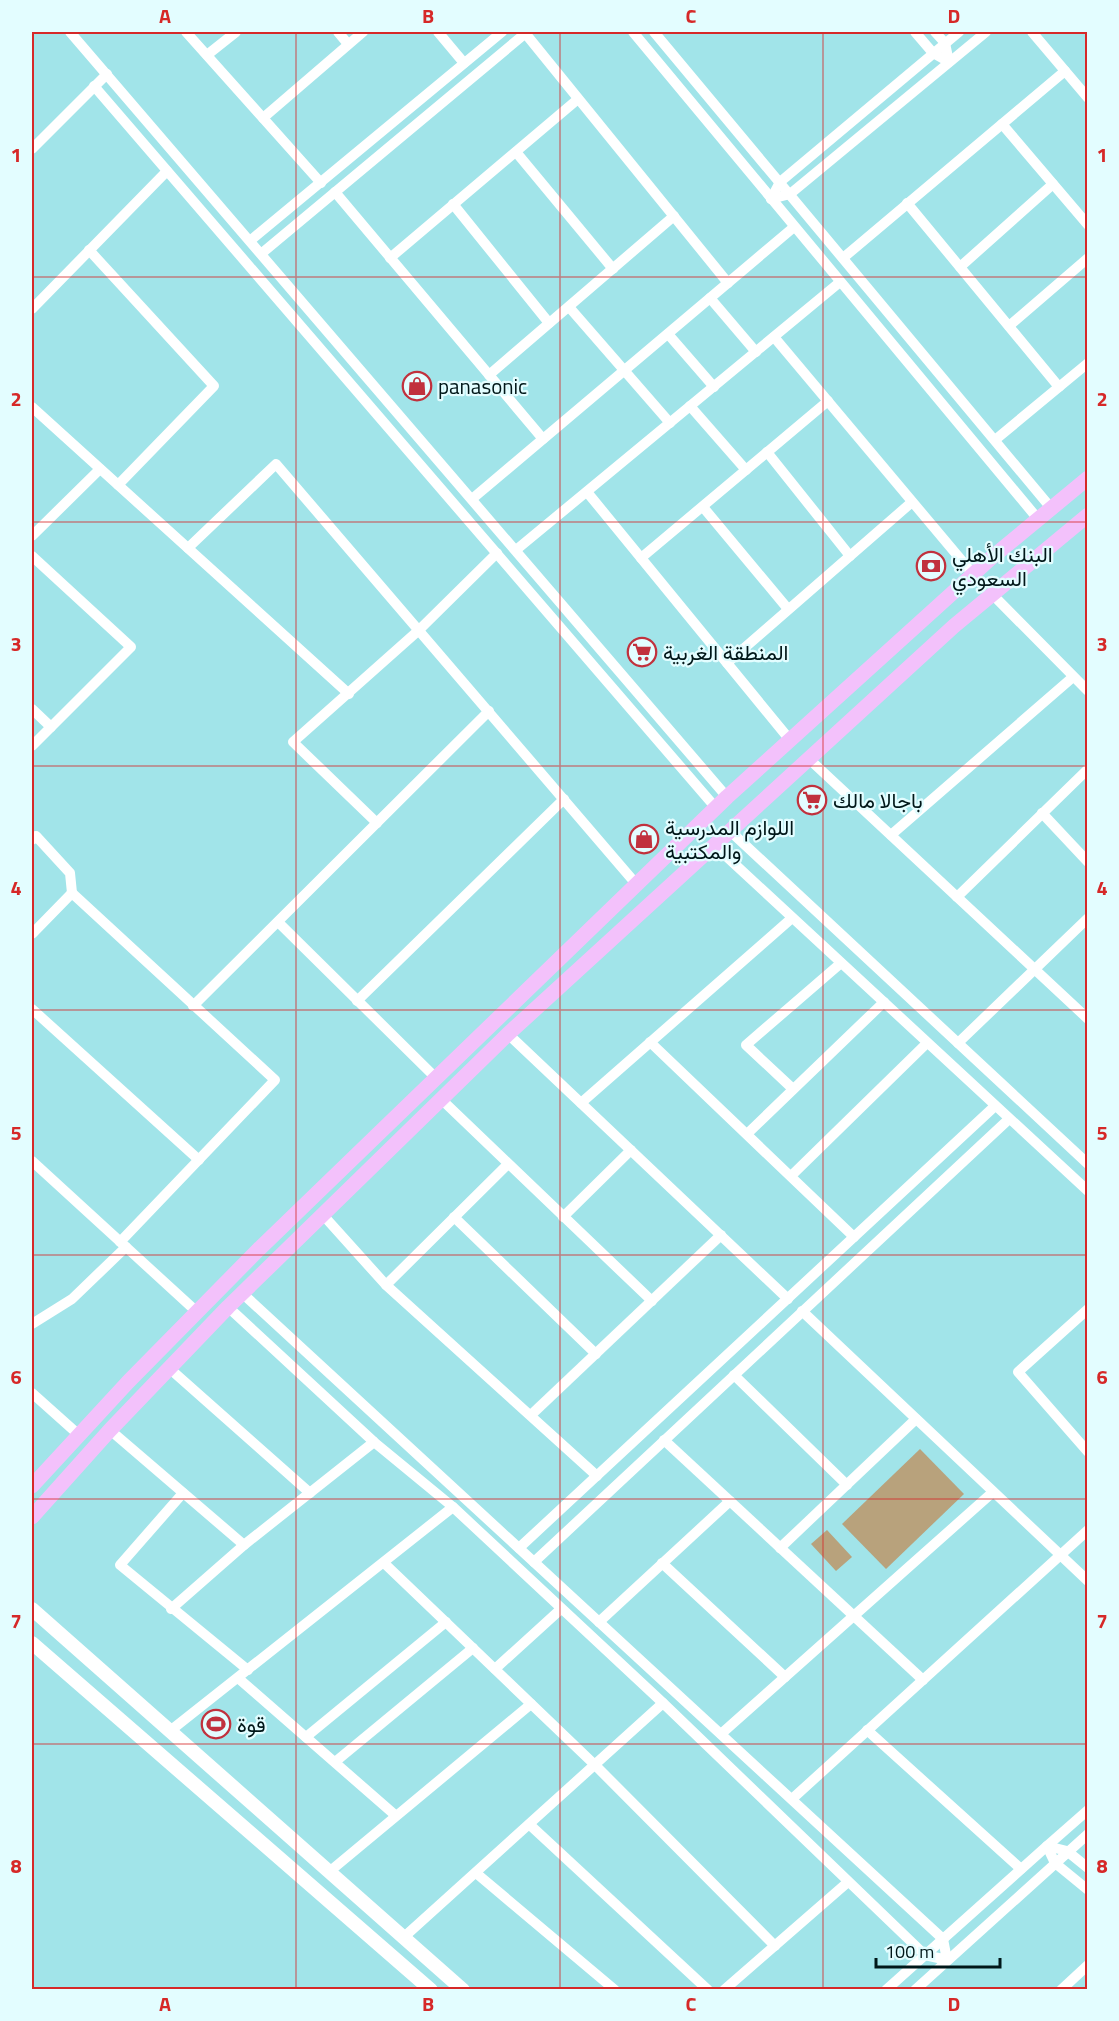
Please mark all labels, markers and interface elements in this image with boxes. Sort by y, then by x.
text: A [159,0,171,31]
text: B [422,0,434,31]
text: C [686,0,697,31]
text: D [948,0,960,31]
text: 1 [10,139,22,170]
text: 1 [1096,139,1108,170]
shop icon: panasonic [401,370,433,402]
place label: panasonic [438,370,527,402]
text: 2 [10,383,22,414]
text: 2 [1096,383,1108,414]
place label: البنك الأهلي السعودي [952,538,1053,596]
bank icon: البنك الأهلي السعودي [915,550,947,582]
text: 3 [10,628,22,659]
text: 3 [1096,628,1108,659]
supermarket icon: المنطقة الغربية [626,636,658,668]
place label: المنطقة الغربية [663,636,788,668]
supermarket icon: باجالا مالك [796,784,828,816]
place label: باجالا مالك [833,784,923,816]
place label: اللوازم المدرسية والمكتبية [665,811,794,867]
shop icon: اللوازم المدرسية والمكتبية [628,823,660,855]
text: 4 [10,872,22,903]
text: 4 [1096,872,1108,903]
text: 5 [10,1117,22,1148]
text: 5 [1096,1117,1108,1148]
text: 6 [10,1361,22,1392]
text: 6 [1096,1361,1108,1392]
text: 7 [10,1605,22,1636]
text: 7 [1096,1605,1108,1636]
sports icon: قوة [200,1708,232,1740]
place label: قوة [237,1708,266,1740]
text: 8 [10,1850,22,1881]
text: 8 [1096,1850,1108,1881]
scale bar [876,1931,1000,1969]
text: 100 m [885,1938,934,1965]
text: A [159,1988,171,2019]
text: B [422,1988,434,2019]
text: C [686,1988,697,2019]
text: D [948,1988,960,2019]

